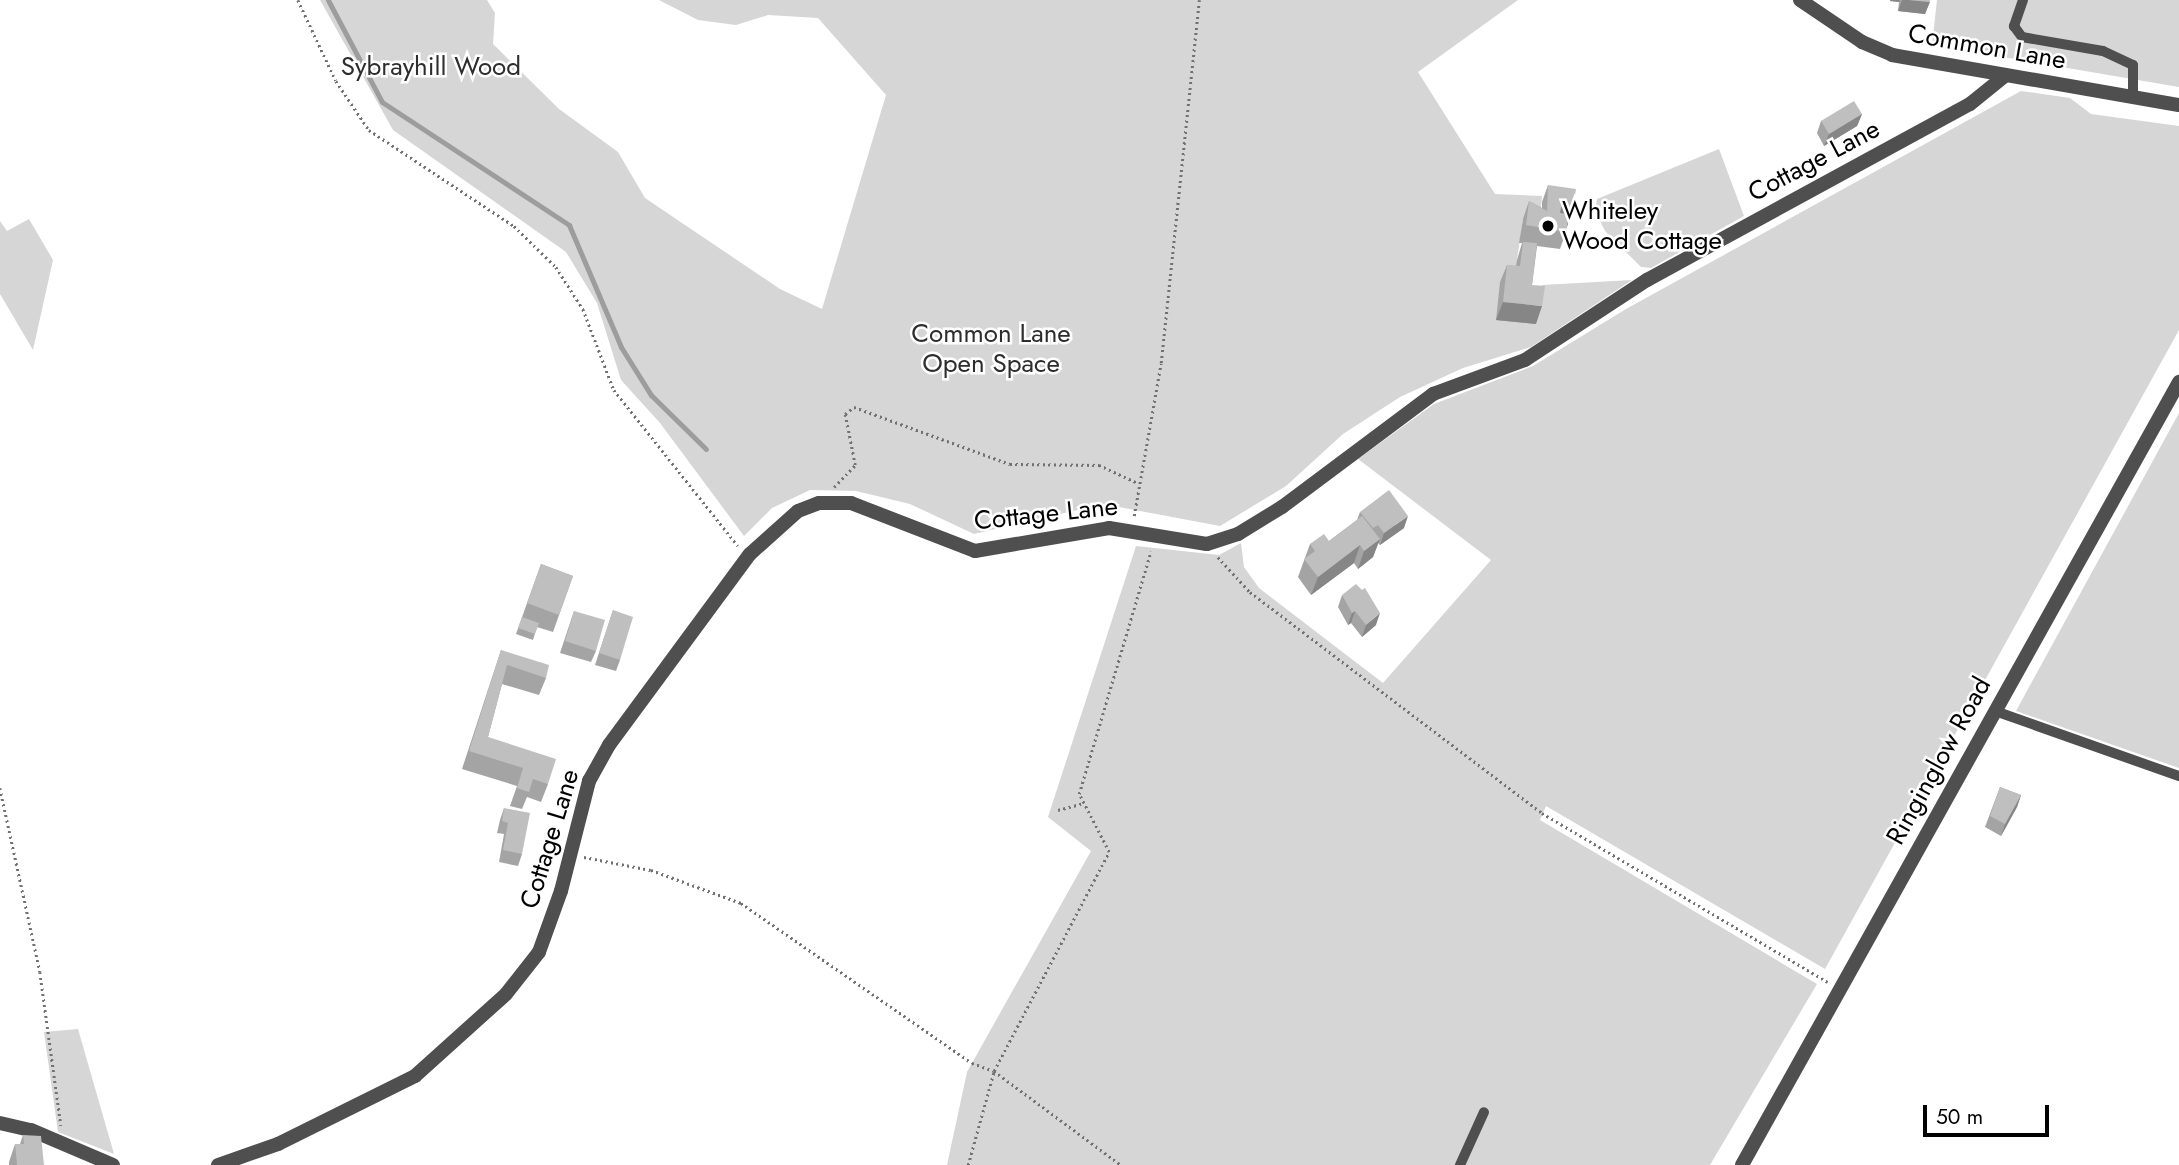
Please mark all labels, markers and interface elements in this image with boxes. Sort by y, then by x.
street label: Common Lane [1906,18,2068,76]
park label: Sybrayhill Wood [341,51,521,83]
street label: Cottage Lane [1743,113,1885,209]
place label: Whiteley Wood Cottage [1562,195,1722,256]
marker: Whiteley Wood Cottage [1540,218,1556,234]
park label: Common Lane Open Space [911,318,1071,380]
street label: Cottage Lane [973,491,1119,537]
street label: Ringinglow Road [1880,672,1998,850]
street label: Cottage Lane [514,765,586,913]
scale bar [1927,1092,2053,1136]
text: 50 m [1936,1102,1983,1132]

